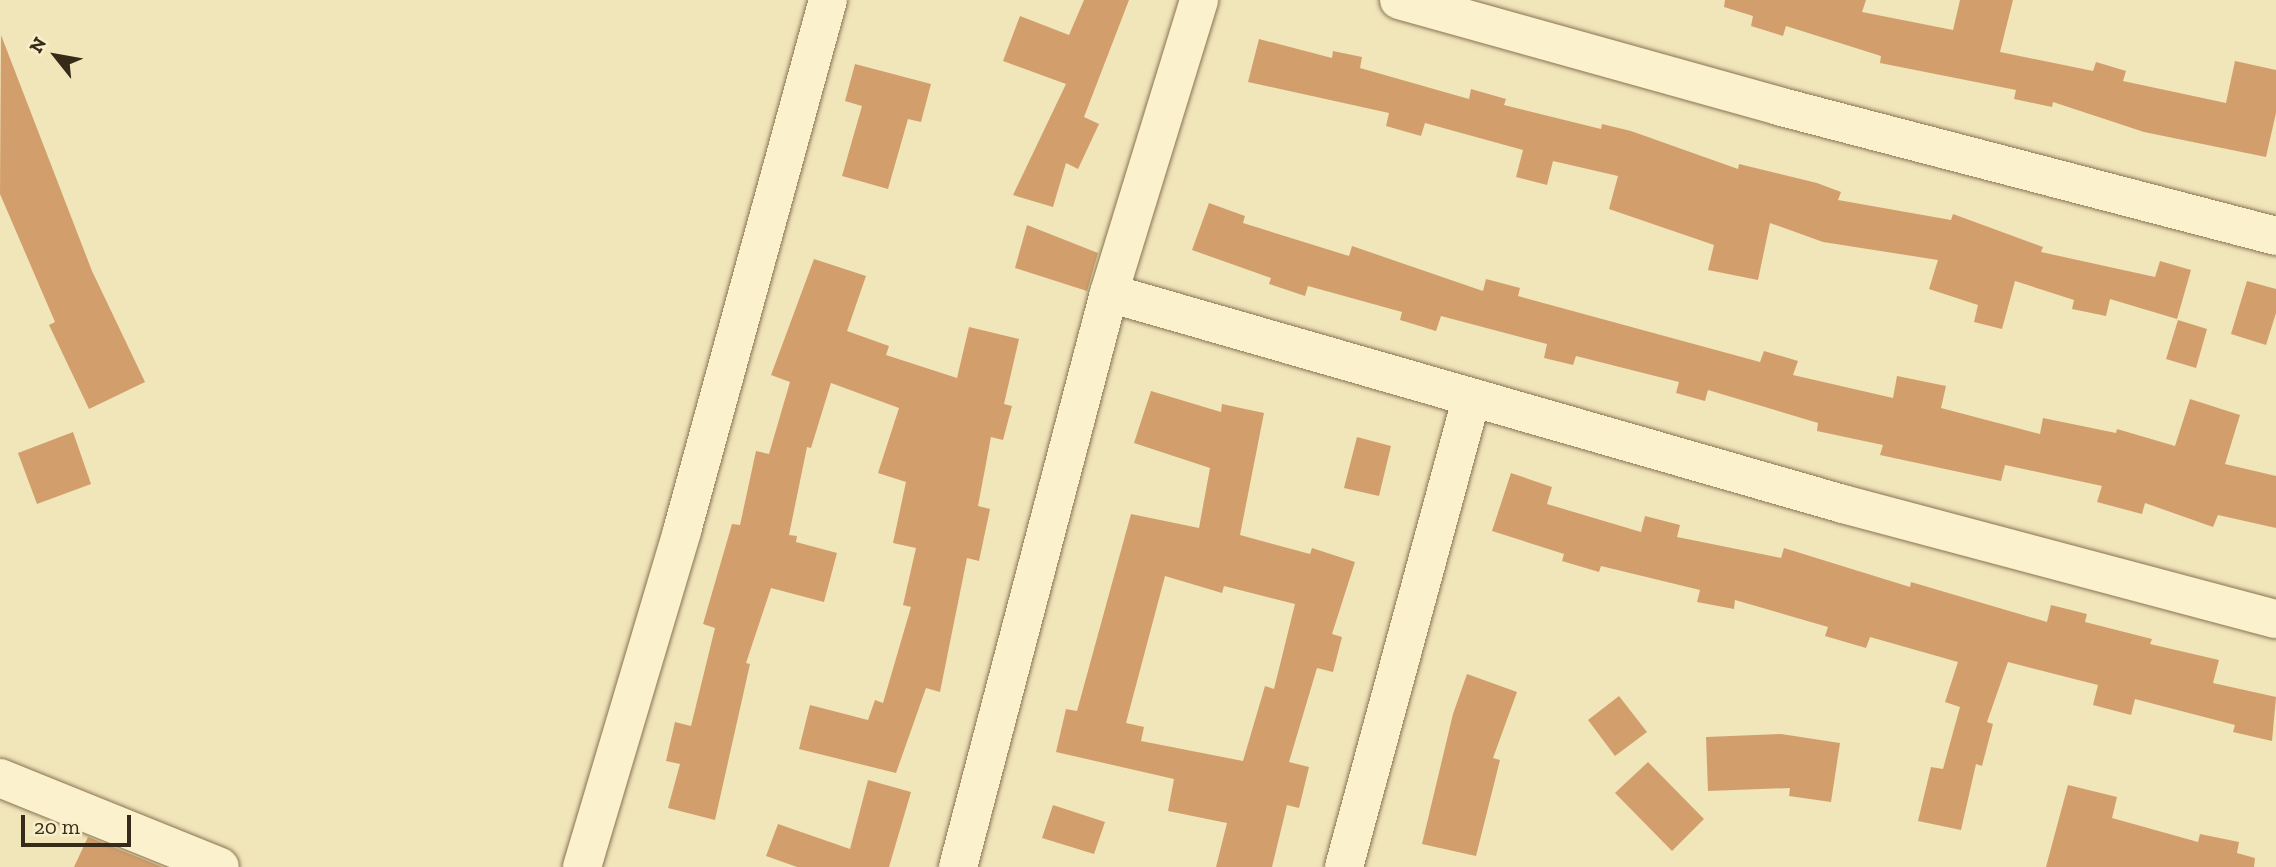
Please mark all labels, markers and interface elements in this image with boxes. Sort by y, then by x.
north arrow [21,21,91,91]
text: N [24,33,51,57]
scale bar [24,800,135,844]
text: 20 m [34,814,80,839]

